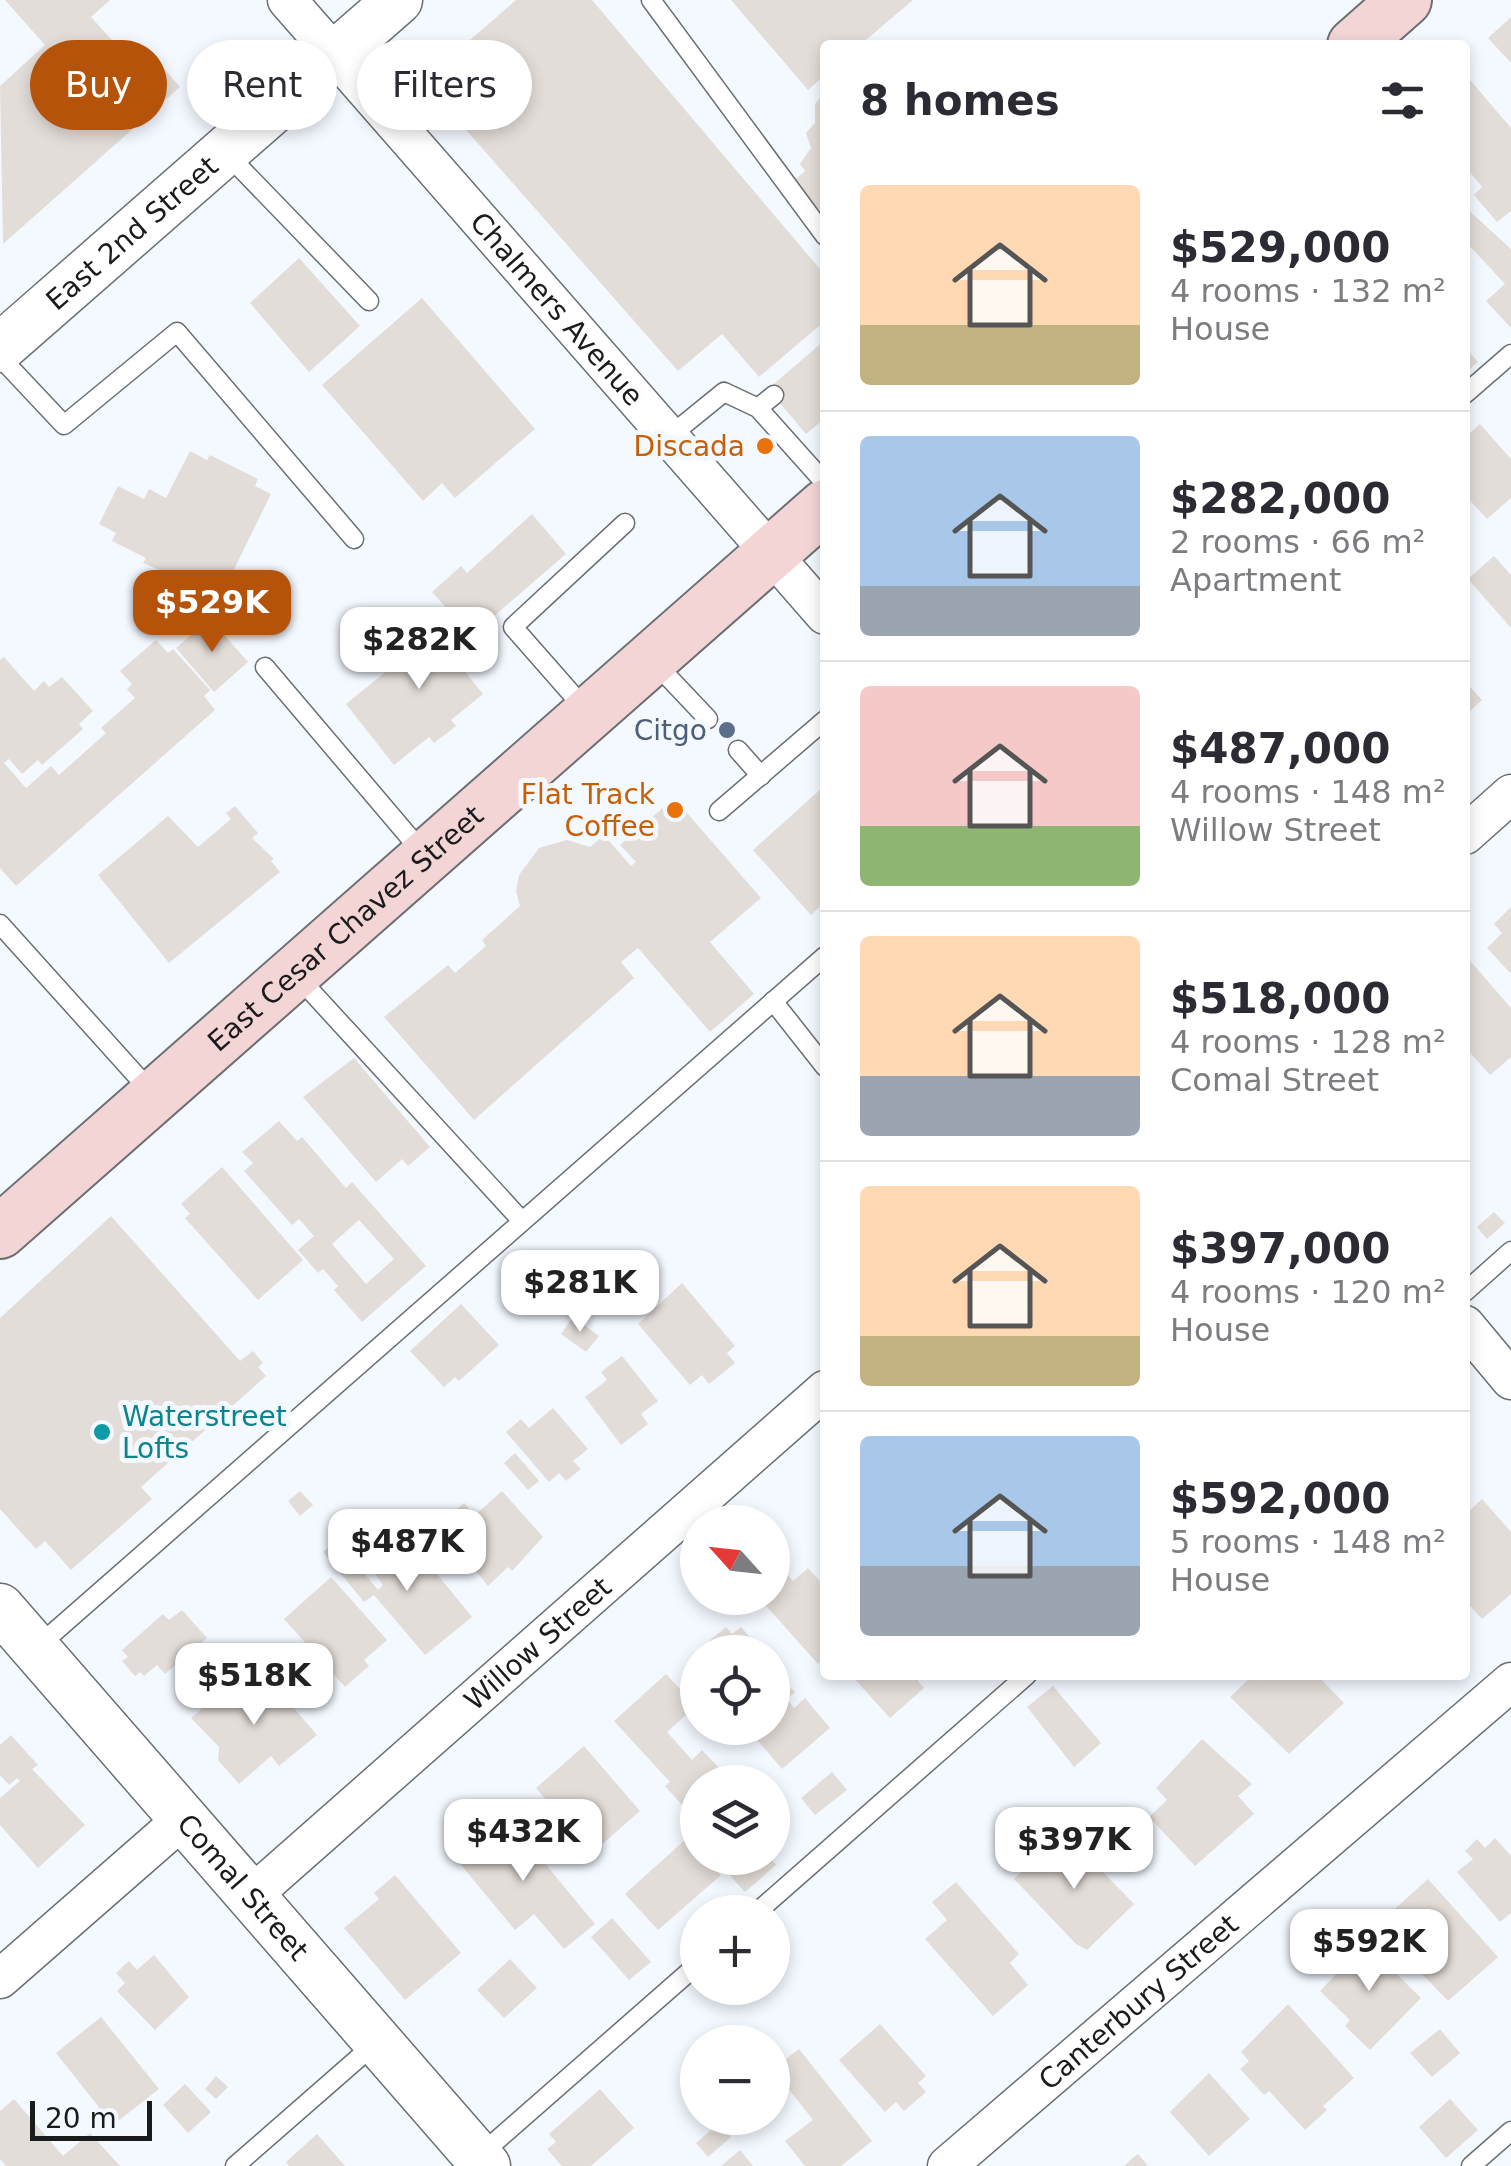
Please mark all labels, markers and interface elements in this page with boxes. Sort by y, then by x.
chip: Buy [30,40,167,130]
chip: Rent [187,40,337,130]
chip: Filters [357,40,532,130]
icon: filters [1375,73,1430,128]
text: 8 homes [860,76,1060,125]
street label: East 2nd Street [39,149,224,317]
street label: Chalmers Avenue [464,205,650,412]
text: $529,000 [1170,223,1391,272]
icon: home [940,225,1060,345]
text: 4 rooms · 132 m² [1170,272,1446,310]
text: House [1170,310,1270,348]
place label: Discada [634,430,745,463]
marker: Discada [754,435,776,457]
text: $282,000 [1170,474,1391,523]
icon: home [940,476,1060,596]
text: 2 rooms · 66 m² [1170,523,1425,561]
text: Apartment [1170,561,1341,599]
pin: $529K [142,570,282,655]
text: $529K [155,583,269,621]
pin: $282K [349,607,489,692]
text: $282K [362,620,476,658]
place label: Citgo [634,714,707,747]
marker: Citgo [716,719,738,741]
text: $487,000 [1170,724,1391,773]
icon: home [940,726,1060,846]
text: 4 rooms · 148 m² [1170,773,1446,811]
place label: Flat Track Coffee [521,778,656,843]
street label: East Cesar Chavez Street [201,798,490,1058]
marker: Flat Track Coffee [664,799,686,821]
text: Willow Street [1170,811,1381,849]
text: $518,000 [1170,974,1391,1023]
icon: home [940,976,1060,1096]
text: 4 rooms · 128 m² [1170,1023,1446,1061]
text: Comal Street [1170,1061,1379,1099]
text: $397,000 [1170,1224,1391,1273]
icon: home [940,1226,1060,1346]
pin: $281K [510,1250,650,1335]
text: $281K [523,1263,637,1301]
text: 4 rooms · 120 m² [1170,1273,1446,1311]
text: House [1170,1311,1270,1349]
place label: Waterstreet Lofts [122,1400,287,1465]
marker: Waterstreet Lofts [91,1421,113,1443]
text: $592,000 [1170,1474,1391,1523]
icon: home [940,1476,1060,1596]
north arrow [680,1505,790,1615]
map controls [680,1505,790,2135]
pin: $487K [337,1509,477,1594]
text: $487K [350,1522,464,1560]
text: 5 rooms · 148 m² [1170,1523,1446,1561]
text: House [1170,1561,1270,1599]
street label: Willow Street [457,1570,618,1717]
button: locate [680,1635,790,1745]
pin: $518K [184,1643,324,1728]
text: $518K [197,1656,311,1694]
button: layers [680,1765,790,1875]
pin: $432K [453,1799,593,1884]
street label: Comal Street [170,1807,316,1967]
pin: $397K [1004,1807,1144,1892]
text: $432K [466,1812,580,1850]
text: $397K [1017,1820,1131,1858]
button: + [680,1895,790,2005]
street label: Canterbury Street [1032,1907,1245,2096]
pin: $592K [1299,1909,1439,1994]
text: $592K [1312,1922,1426,1960]
button: − [680,2025,790,2135]
scale bar [30,2096,152,2140]
text: 20 m [45,2102,117,2135]

